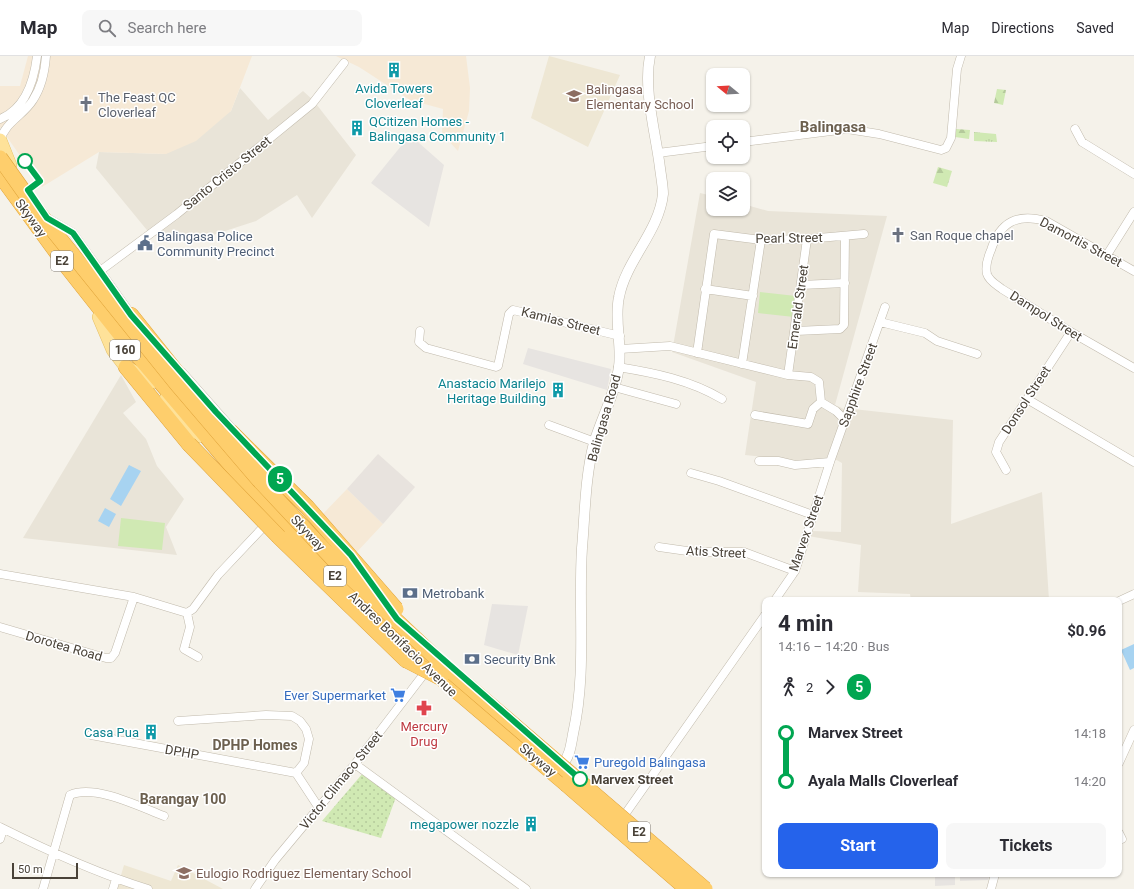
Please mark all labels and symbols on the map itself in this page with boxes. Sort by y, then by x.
building icon: Avida Towers Cloverleaf [385,61,403,79]
north arrow [706,68,750,112]
place label: Avida Towers Cloverleaf [355,81,433,111]
place label: Balingasa Elementary School [586,82,694,112]
school or university icon: Balingasa Elementary School [565,87,583,105]
place label: The Feast QC Cloverleaf [98,90,176,120]
church icon: The Feast QC Cloverleaf [77,95,95,113]
place label: QCitizen Homes - Balingasa Community 1 [369,114,506,144]
district label: Balingasa [800,118,866,136]
building icon: QCitizen Homes - Balingasa Community 1 [348,119,366,137]
street label: Santo Cristo Street [180,133,274,213]
unlabelled marker [17,153,33,169]
street label: Skyway [12,196,50,240]
street label: Damortis Street [1037,214,1125,270]
church icon: San Roque chapel [889,226,907,244]
place label: San Roque chapel [910,228,1014,243]
place label: Balingasa Police Community Precinct [157,229,274,259]
street label: Pearl Street [755,230,823,246]
public building icon: Balingasa Police Community Precinct [136,234,154,252]
road number: E2 [51,251,73,271]
street label: Emerald Street [785,264,811,350]
street label: Dampol Street [1007,288,1085,344]
street label: Kamias Street [520,304,602,338]
road number: 160 [110,340,140,360]
street label: Sapphire Street [836,341,880,429]
street label: Donsol Street [998,363,1054,437]
street label: Balingasa Road [584,373,624,463]
place label: Anastacio Marilejo Heritage Building [438,376,546,406]
building icon: Anastacio Marilejo Heritage Building [549,381,567,399]
line badge: 5 [267,466,293,492]
street label: Marvex Street [786,493,826,573]
street label: Skyway [288,512,328,554]
street label: Atis Street [686,543,746,561]
road number: E2 [324,566,346,586]
bank icon: Metrobank [401,584,419,602]
place label: Metrobank [422,586,485,601]
street label: Andres Bonifacio Avenue [346,588,460,700]
street label: Dorotea Road [24,628,104,664]
bank icon: Security Bnk [463,650,481,668]
place label: Security Bnk [484,652,556,667]
supermarket icon: Ever Supermarket [389,686,407,704]
place label: Ever Supermarket [284,688,386,703]
pharmacy icon: Mercury Drug [415,699,433,717]
place label: Mercury Drug [400,719,448,749]
building icon: Casa Pua [142,723,160,741]
place label: Casa Pua [84,725,139,740]
street label: Victor Climaco Street [297,728,385,832]
district label: DPHP Homes [212,737,298,753]
street label: Skyway [517,740,559,780]
street label: DPHP [164,742,200,762]
supermarket icon: Puregold Balingasa [573,753,591,771]
place label: Puregold Balingasa [594,755,706,770]
marker: Marvex Street [572,771,588,787]
place label: Marvex Street [591,772,674,787]
district label: Barangay 100 [140,791,226,807]
building icon: megapower nozzle [522,815,540,833]
place label: megapower nozzle [410,817,519,832]
road number: E2 [628,822,650,842]
scale bar [12,861,78,880]
school or university icon: Eulogio Rodriguez Elementary School [175,864,193,882]
place label: Eulogio Rodriguez Elementary School [196,866,411,881]

